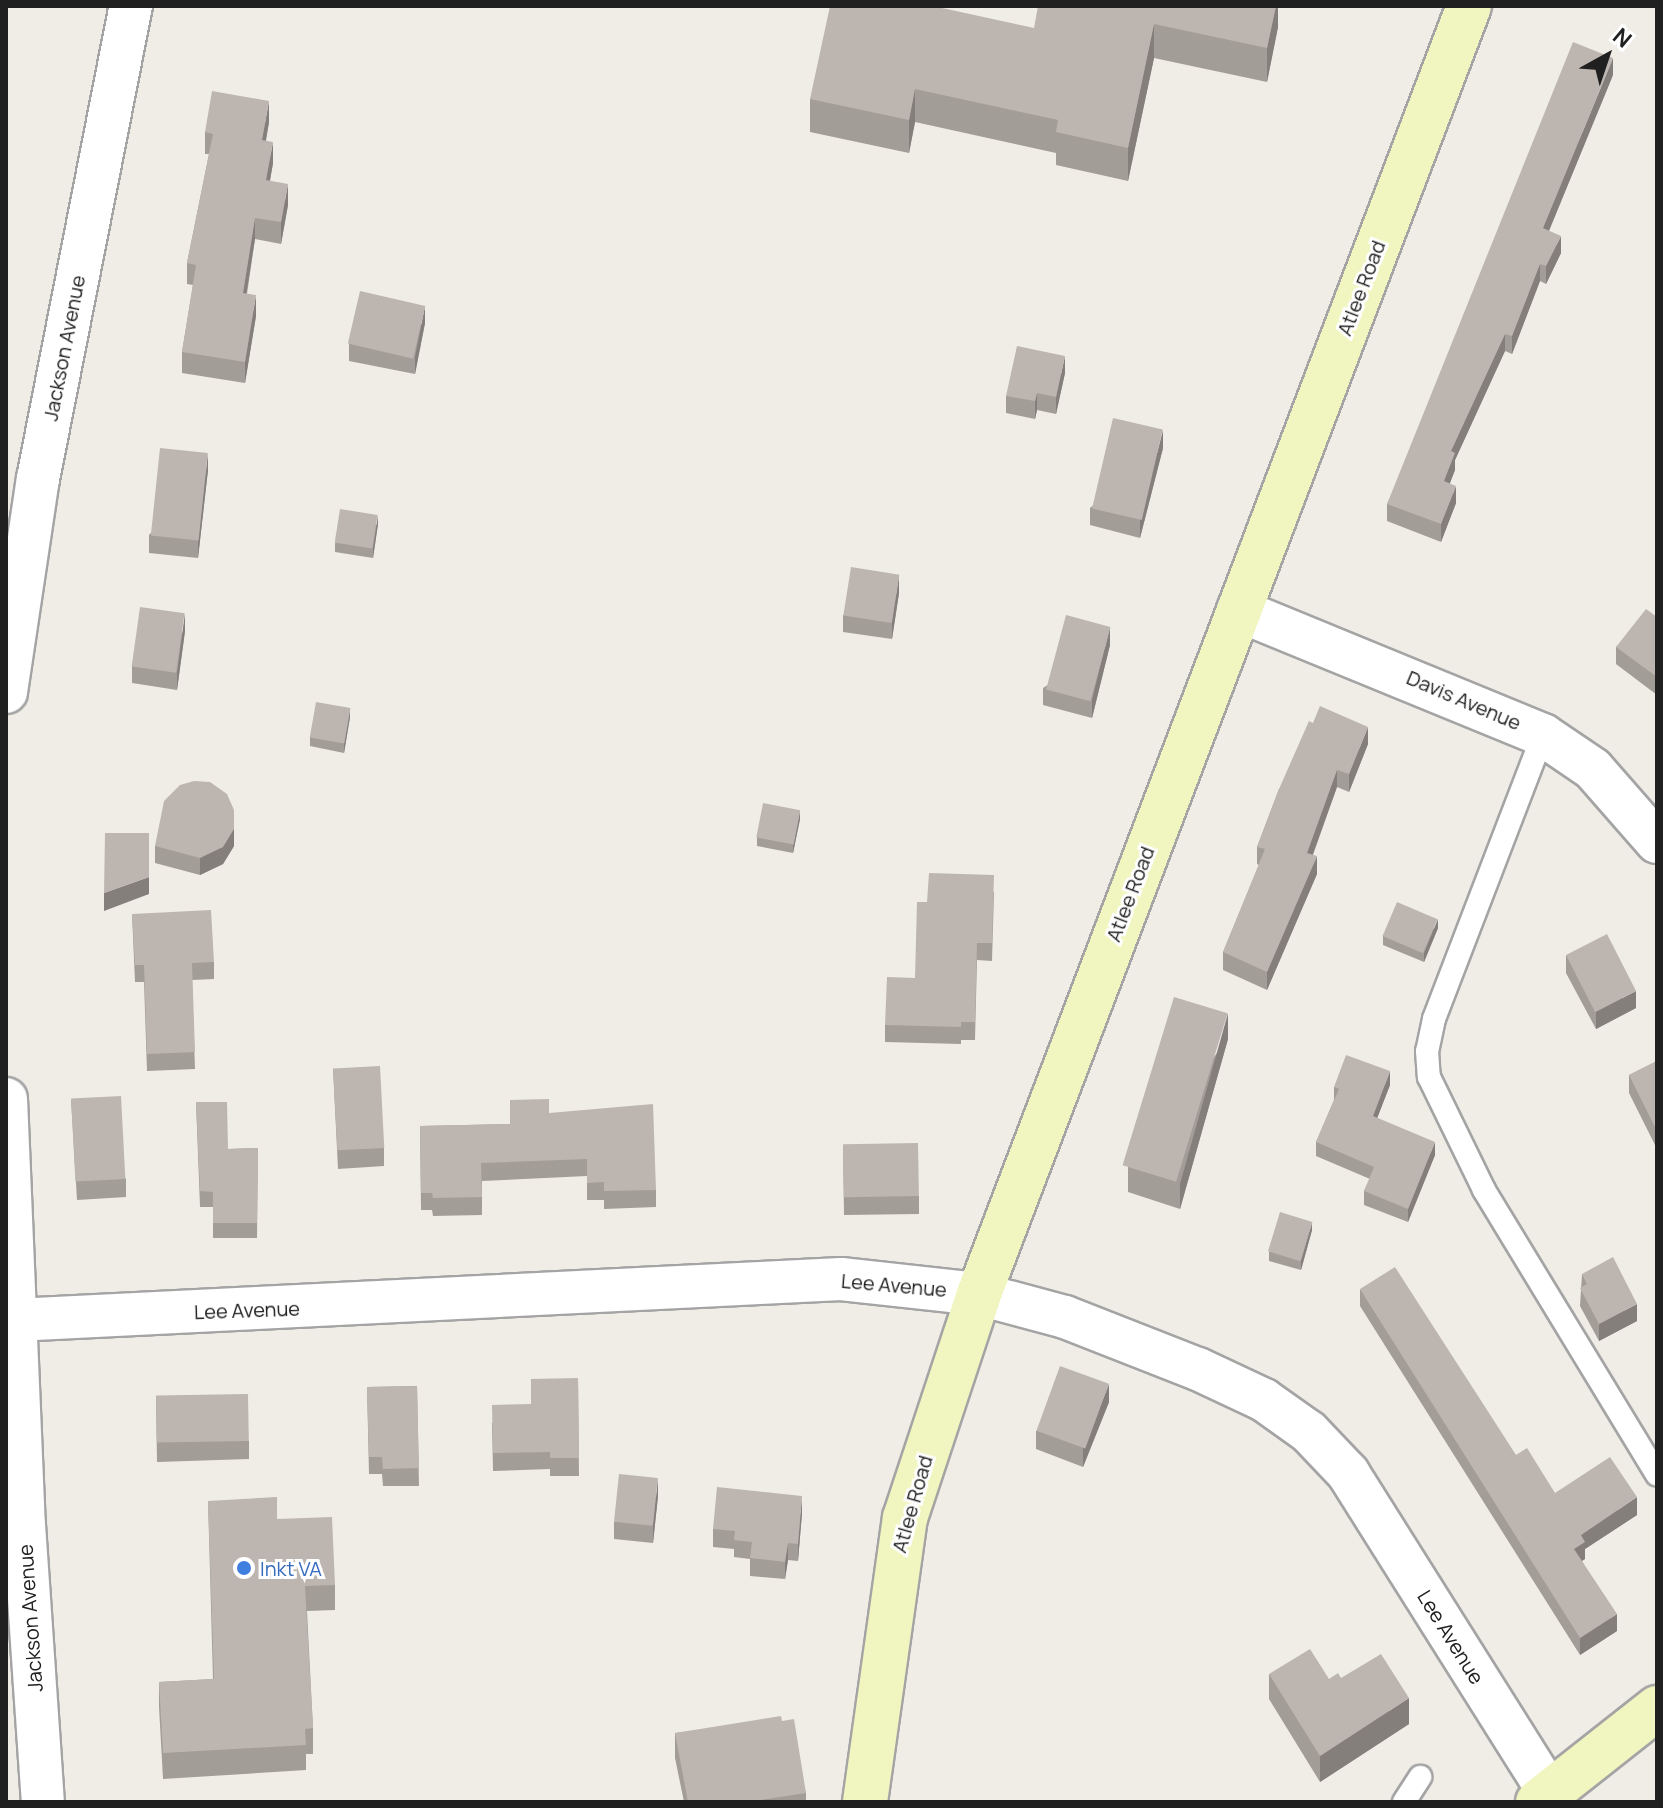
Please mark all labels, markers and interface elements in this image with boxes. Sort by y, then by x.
north arrow [1567,16,1647,96]
text: N [1607,21,1638,54]
street label: Atlee Road [1332,237,1390,339]
street label: Jackson Avenue [38,273,90,423]
street label: Davis Avenue [1403,665,1525,735]
street label: Atlee Road [1101,843,1159,945]
street label: Lee Avenue [840,1268,948,1302]
street label: Lee Avenue [194,1296,300,1324]
street label: Atlee Road [887,1453,937,1555]
street label: Jackson Avenue [13,1543,47,1693]
place label: Inkt VA [260,1556,322,1580]
marker: Inkt VA [235,1559,253,1577]
street label: Lee Avenue [1413,1586,1489,1688]

